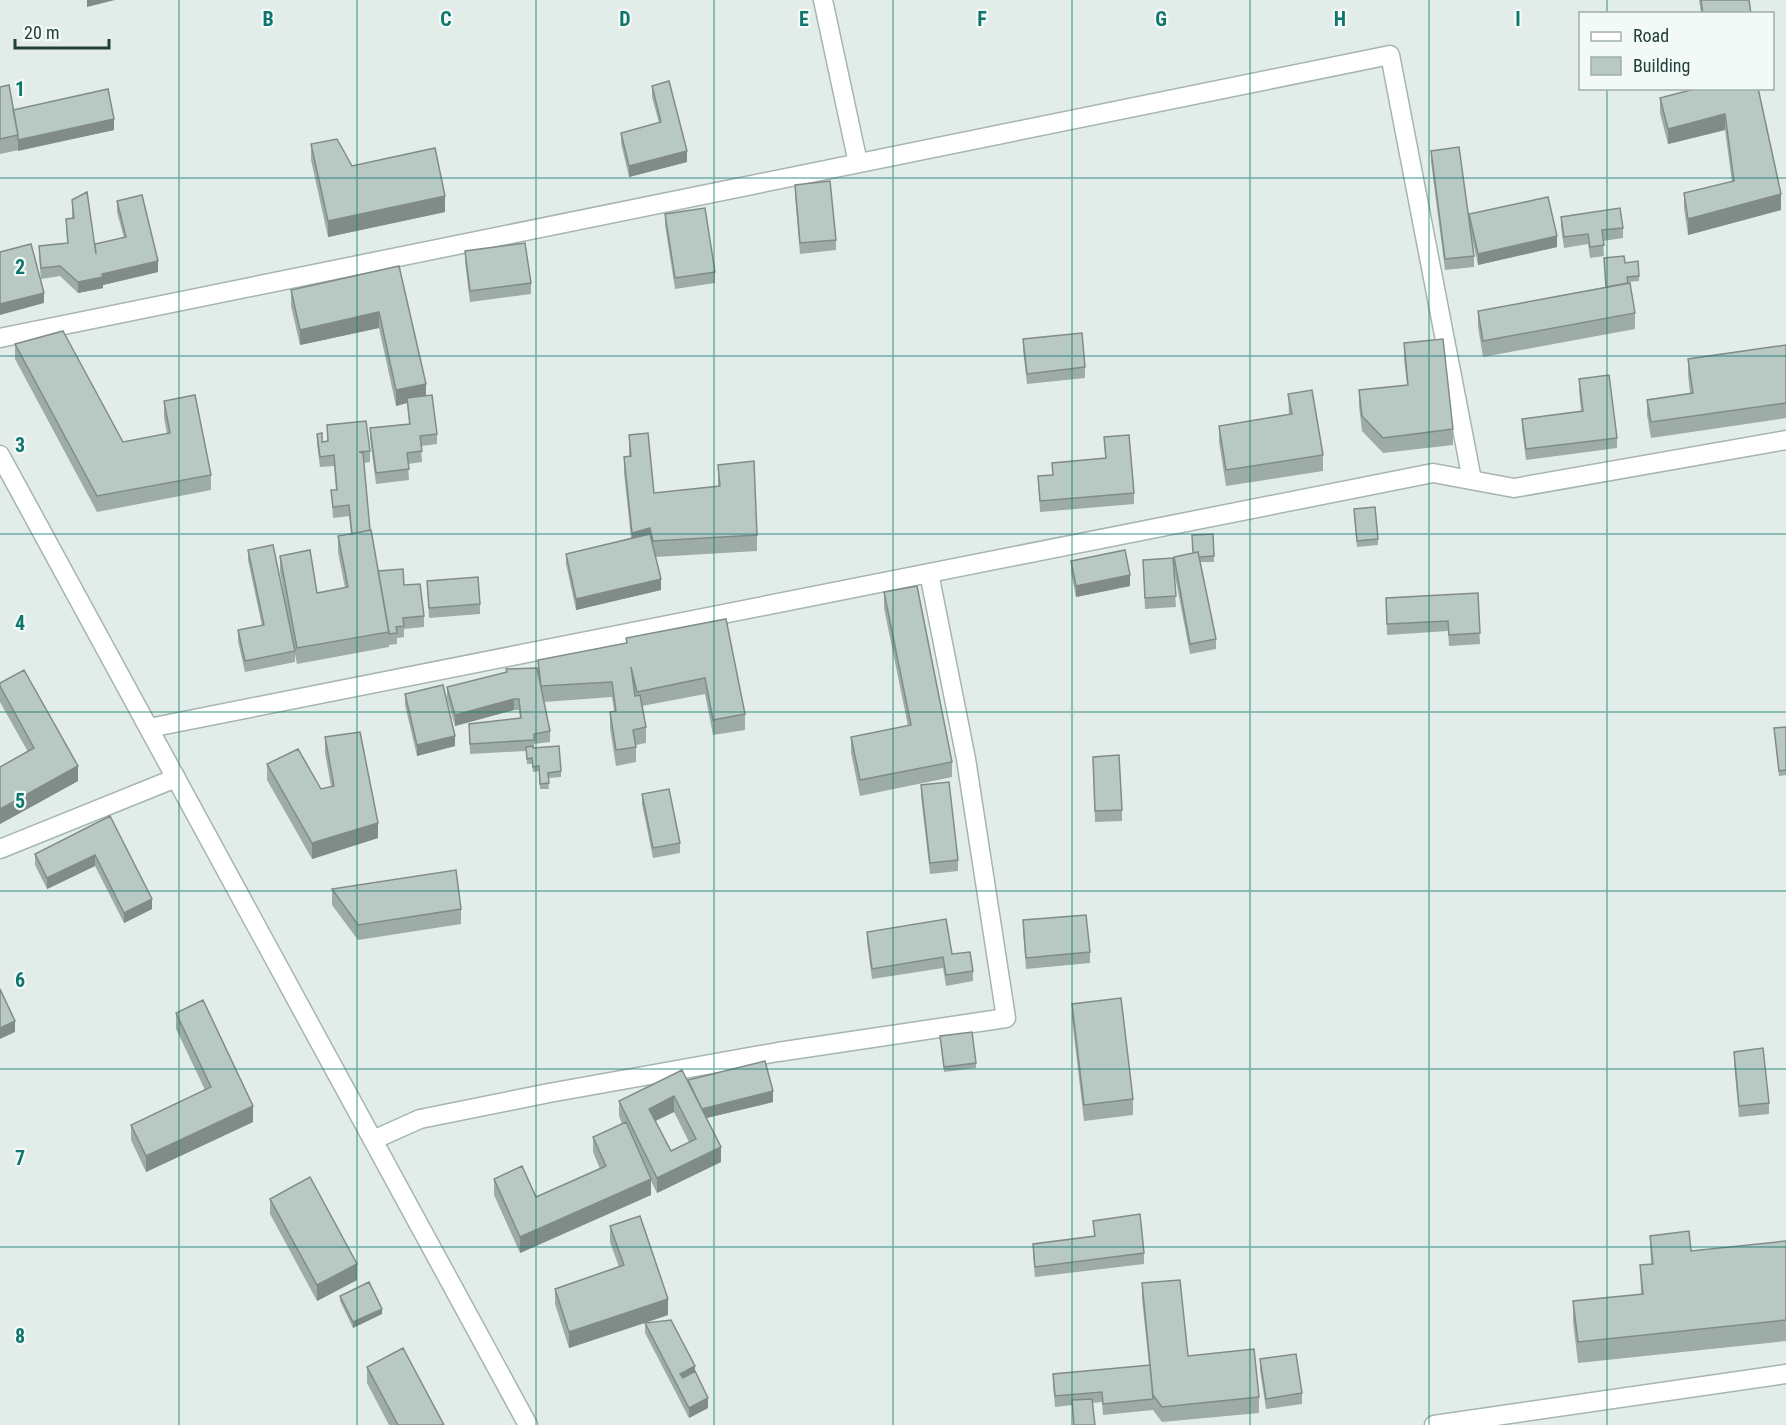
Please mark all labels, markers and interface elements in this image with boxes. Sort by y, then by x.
text: B [262,7,274,31]
text: C [440,7,452,31]
text: D [619,7,631,31]
text: E [799,7,809,31]
text: F [977,7,987,31]
text: G [1155,7,1167,31]
text: H [1334,7,1346,31]
text: I [1515,7,1521,31]
scale bar [15,12,110,50]
legend [1579,12,1774,90]
text: 20 m [24,22,59,43]
text: Road [1633,25,1669,46]
text: Building [1633,55,1690,76]
text: 1 [15,77,25,101]
text: 2 [15,255,25,279]
text: 3 [15,433,25,457]
text: 4 [15,611,25,635]
text: 5 [15,789,25,813]
text: 6 [15,968,25,992]
text: 7 [15,1146,25,1170]
text: 8 [15,1324,25,1348]

